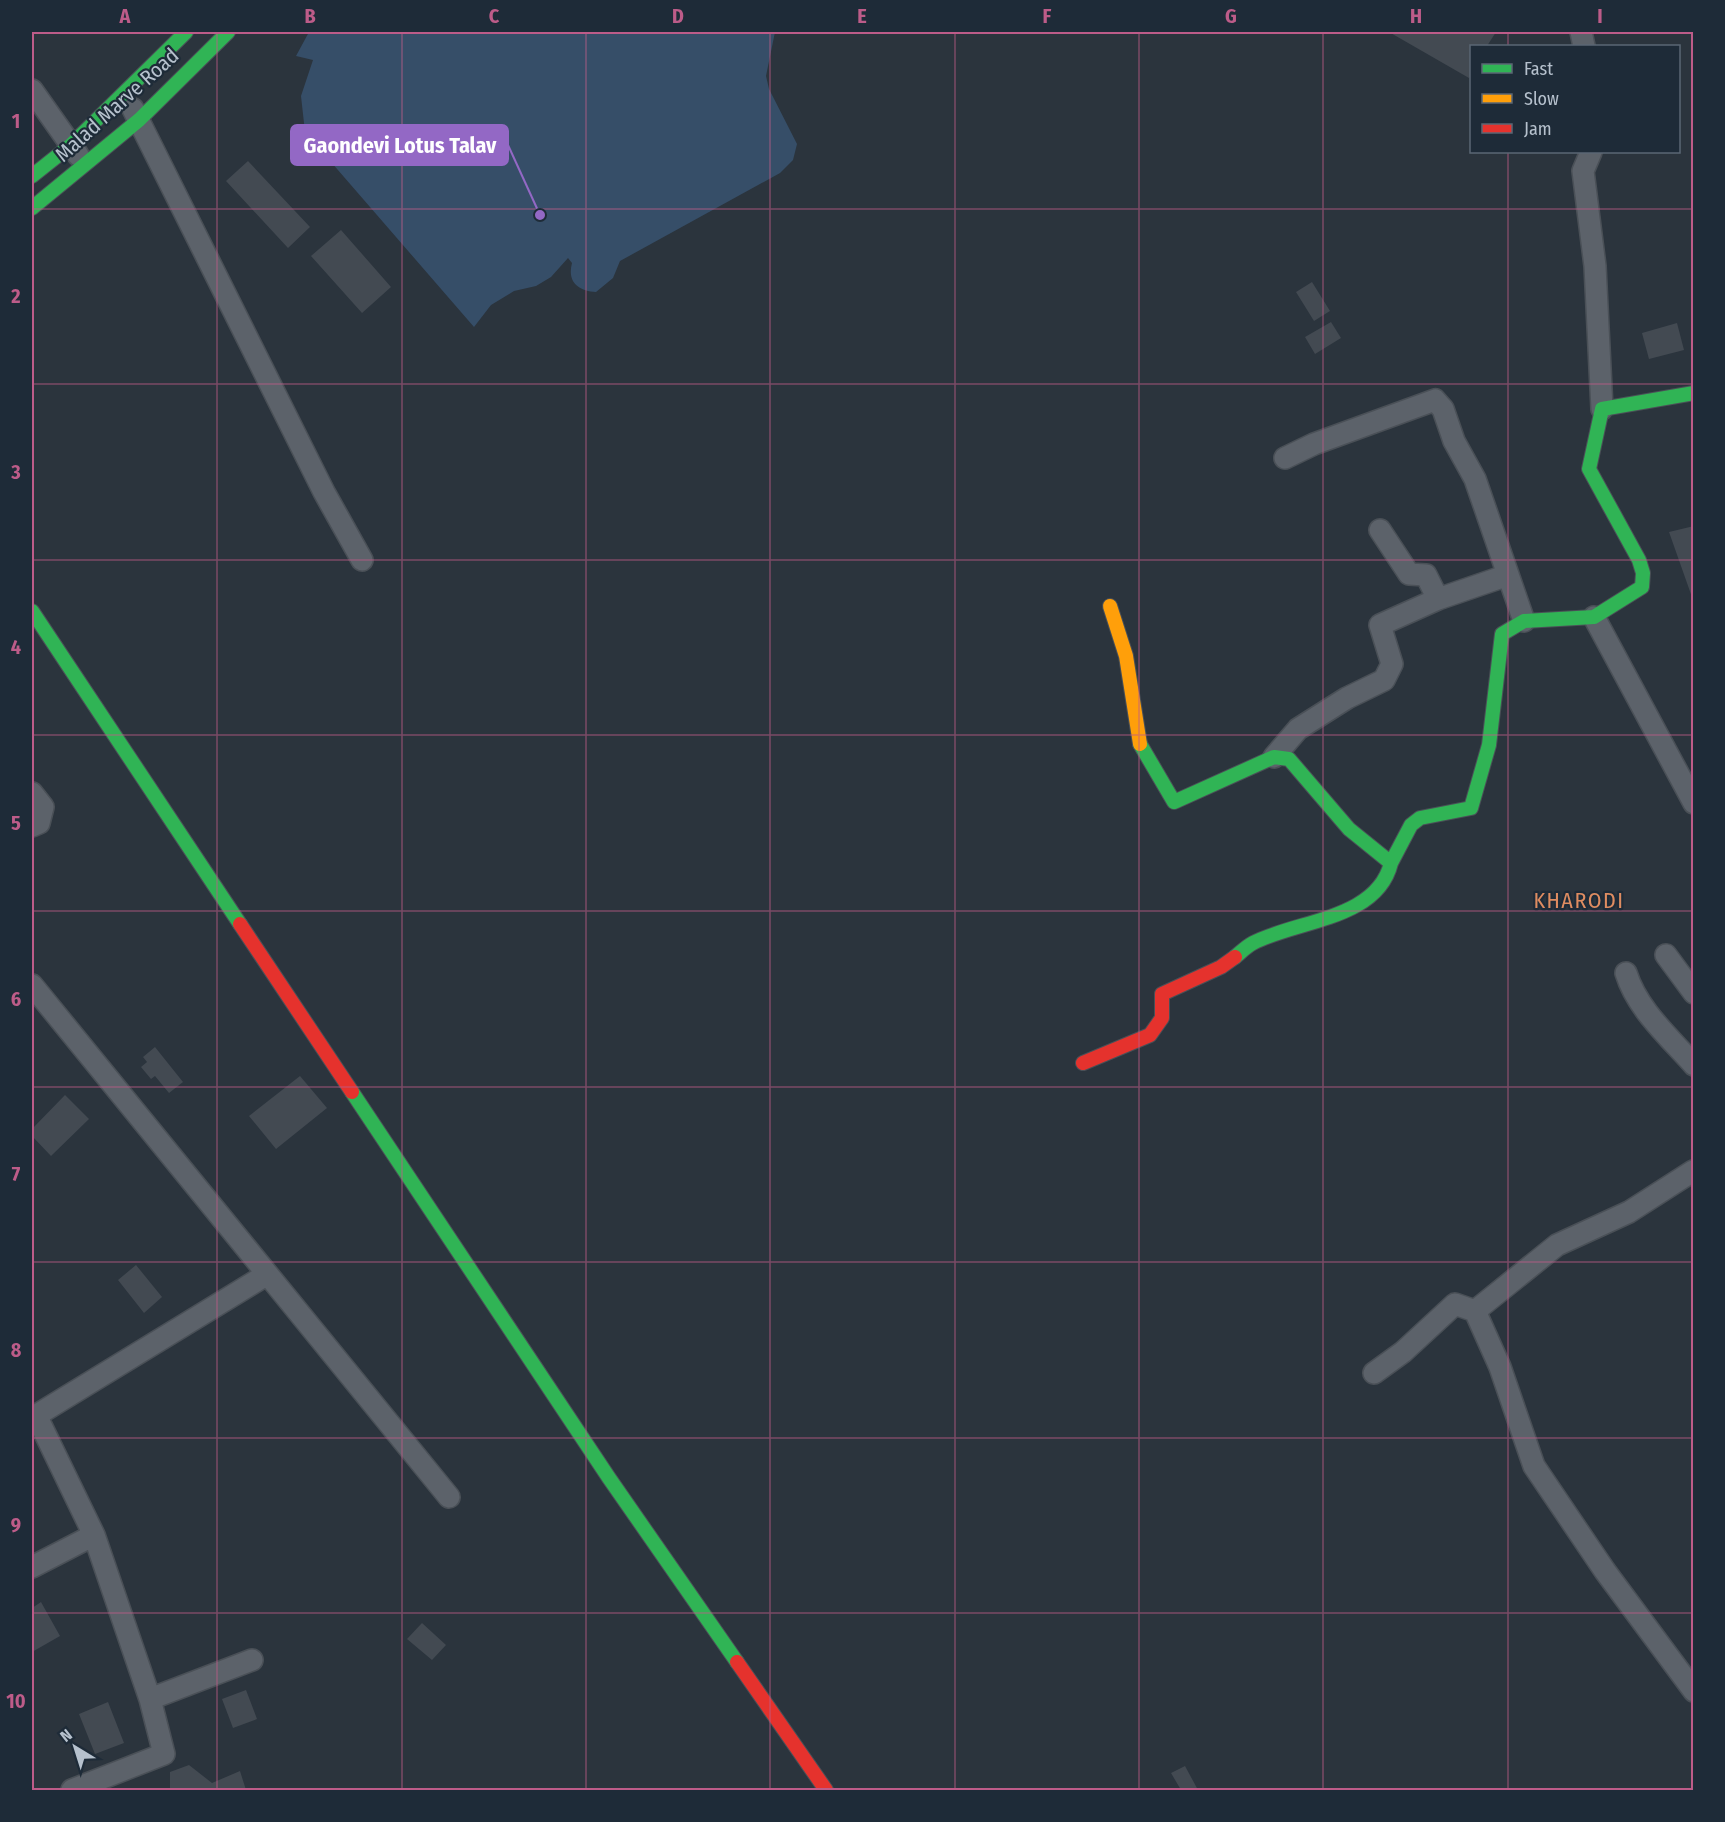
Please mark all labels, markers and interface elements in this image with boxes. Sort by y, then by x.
text: A [119,4,132,28]
text: B [304,4,316,28]
text: C [489,4,500,28]
text: D [672,4,684,28]
text: E [857,4,867,28]
text: F [1043,4,1052,28]
text: G [1225,4,1237,28]
text: H [1410,4,1422,28]
text: I [1597,4,1603,28]
street label: Malad Marve Road [50,43,184,167]
legend [1470,45,1680,153]
text: Fast [1524,58,1553,80]
text: Slow [1524,88,1559,110]
text: 1 [12,109,20,133]
text: Jam [1524,118,1552,140]
callout: Gaondevi Lotus Talav [291,125,508,165]
text: Gaondevi Lotus Talav [304,132,497,159]
text: 2 [10,284,21,308]
text: 3 [10,460,21,484]
text: 4 [11,635,21,659]
text: 5 [11,811,21,835]
district label: KHARODI [1533,887,1625,914]
text: 6 [11,987,21,1011]
text: 7 [12,1162,21,1186]
text: 8 [11,1338,22,1362]
text: 9 [11,1513,21,1537]
text: 10 [6,1689,26,1713]
north arrow [45,1717,105,1777]
text: N [56,1725,76,1746]

